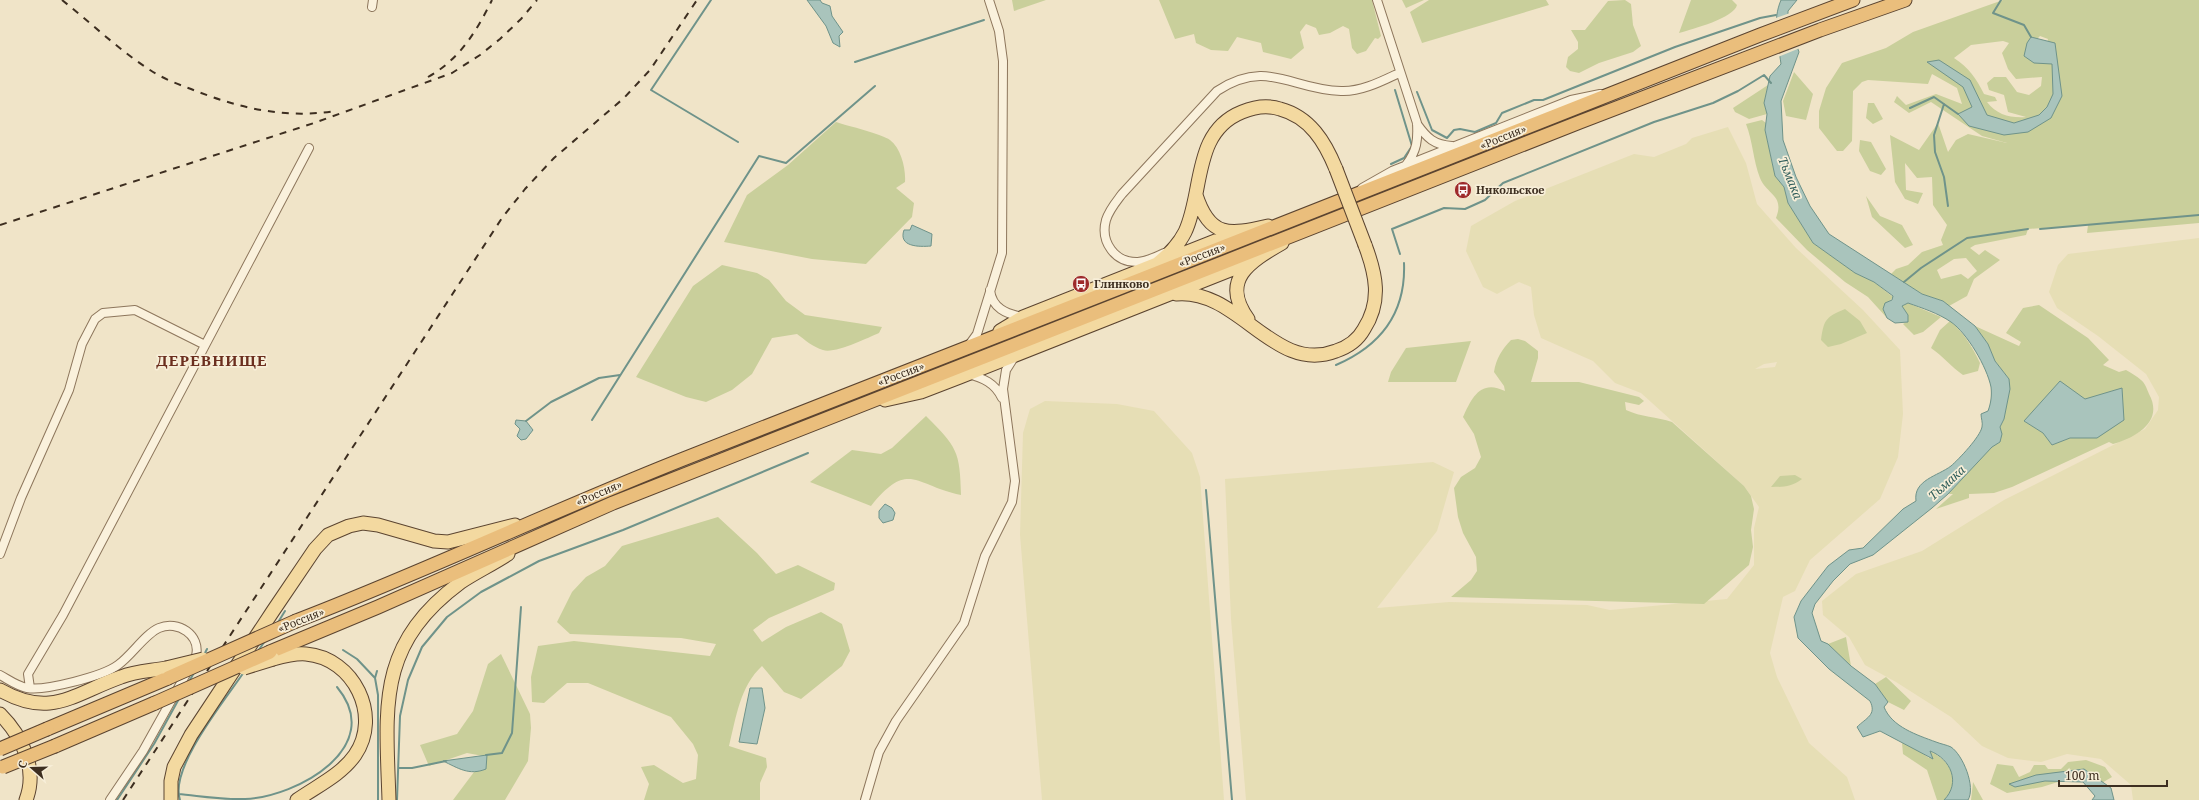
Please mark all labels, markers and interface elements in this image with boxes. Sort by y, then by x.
street label: «Россия» [1477,120,1528,153]
water label: Тьмака [1774,154,1807,202]
bus stop icon: Никольское [1453,180,1473,200]
place label: Никольское [1476,182,1545,197]
street label: «Россия» [1176,239,1227,270]
bus stop icon: Глинково [1071,274,1091,294]
place label: Глинково [1094,276,1149,291]
district label: ДЕРЕВНИЩЕ [156,350,268,370]
street label: «Россия» [875,358,926,389]
water label: Тьмака [1925,461,1969,504]
street label: «Россия» [573,476,624,509]
street label: «Россия» [275,603,326,636]
north arrow [12,748,52,788]
text: С [14,758,30,770]
scale bar [2059,762,2167,788]
text: 100 m [2065,767,2100,784]

